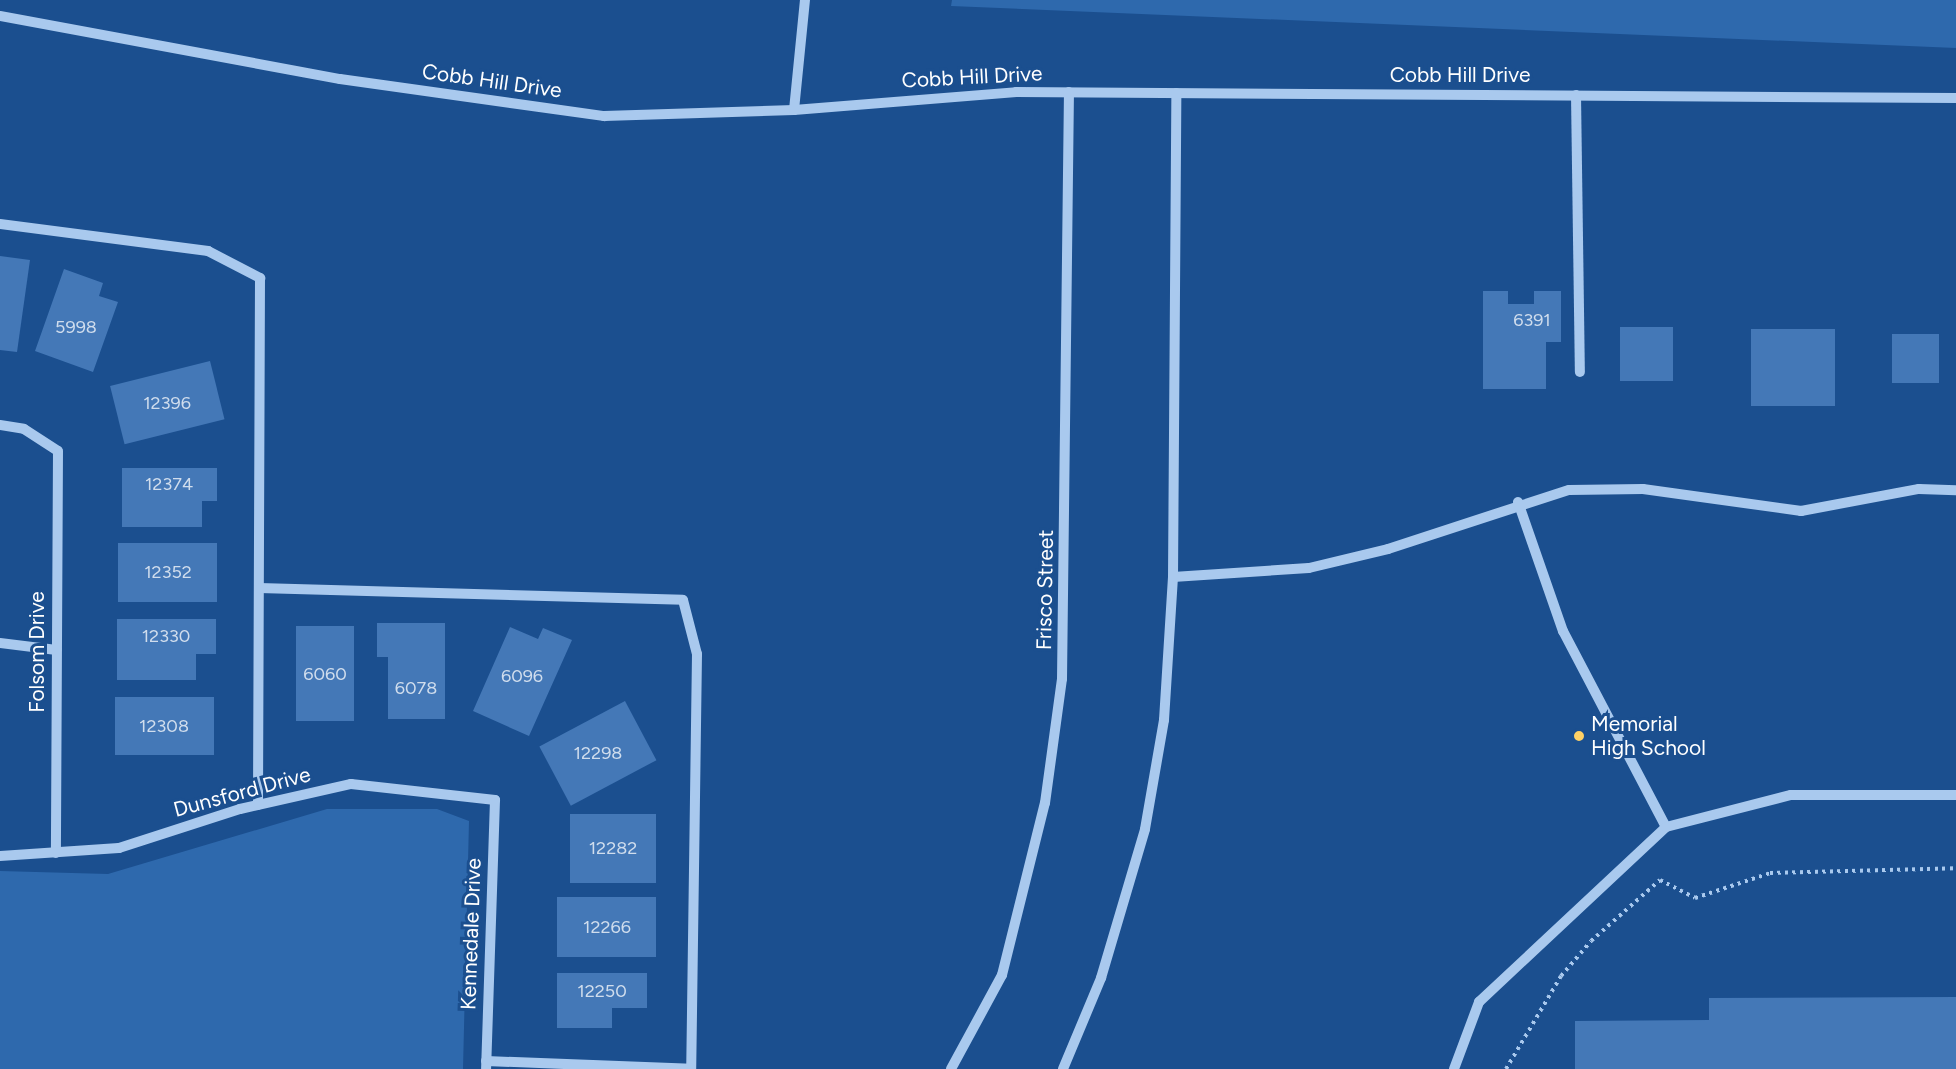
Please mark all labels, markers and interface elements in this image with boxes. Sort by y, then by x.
street label: Cobb Hill Drive [421,59,563,103]
street label: Cobb Hill Drive [901,61,1043,93]
street label: Cobb Hill Drive [1390,62,1530,88]
house number: 6391 [1513,309,1551,331]
house number: 5998 [55,316,97,338]
house number: 12396 [143,392,191,414]
house number: 12374 [145,473,193,495]
street label: Frisco Street [1031,530,1059,650]
house number: 12352 [144,561,192,583]
street label: Folsom Drive [24,591,50,713]
house number: 12330 [142,625,190,647]
house number: 6060 [303,663,347,685]
house number: 6096 [501,665,543,687]
house number: 6078 [395,677,437,699]
place label: Memorial High School [1591,711,1706,761]
house number: 12308 [139,715,189,737]
marker: Memorial High School [1572,729,1586,743]
house number: 12298 [574,742,622,764]
street label: Dunsford Drive [171,762,313,822]
house number: 12282 [589,837,637,859]
street label: Kennedale Drive [456,858,486,1010]
house number: 12266 [583,916,631,938]
house number: 12250 [577,980,627,1002]

